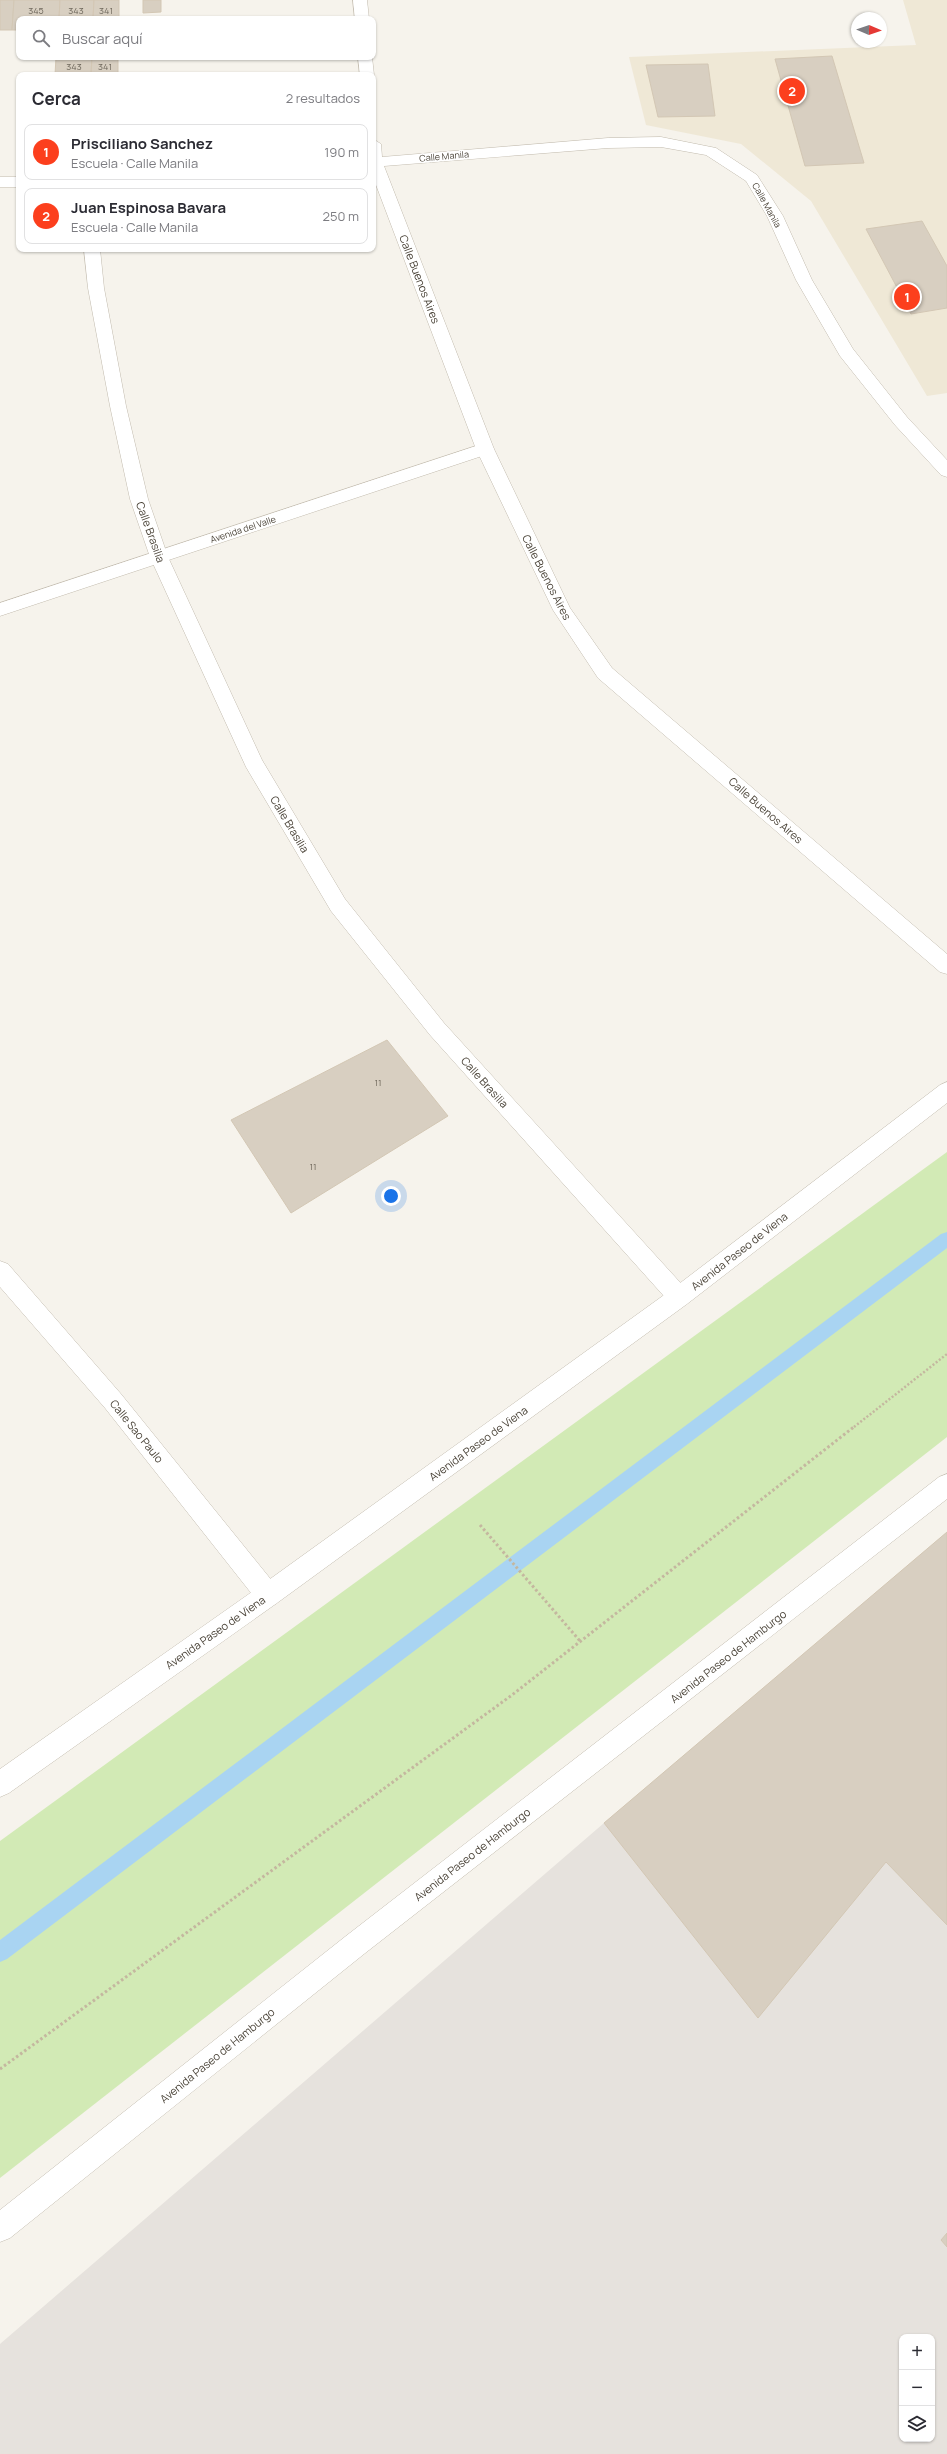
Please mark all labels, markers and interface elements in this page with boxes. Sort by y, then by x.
house number: 345 [28,4,44,17]
house number: 343 [68,4,84,17]
house number: 341 [99,4,113,17]
north arrow [851,12,887,48]
search box [16,16,376,60]
icon: search [30,27,52,49]
text: Buscar aquí [62,28,143,49]
house number: 343 [66,60,82,73]
house number: 341 [98,60,112,73]
pin: 2 [779,76,805,106]
text: Cerca [32,87,81,110]
text: 2 resultados [286,89,360,107]
text: Prisciliano Sanchez [71,133,213,154]
text: 1 [43,143,49,161]
text: 190 m [324,143,359,161]
street label: Calle Manila [419,147,469,165]
text: Escuela · Calle Manila [71,154,198,172]
street label: Calle Manila [749,180,785,230]
text: Juan Espinosa Bavara [71,197,226,218]
text: 2 [42,207,50,225]
text: 250 m [323,207,359,225]
text: Escuela · Calle Manila [71,218,198,236]
street label: Calle Buenos Aires [396,233,444,326]
pin: 1 [894,282,920,312]
street label: Calle Brasilia [133,499,169,565]
street label: Avenida del Valle [208,512,278,546]
street label: Calle Buenos Aires [519,532,575,622]
street label: Calle Buenos Aires [726,774,806,847]
street label: Calle Brasilia [267,793,313,855]
street label: Calle Brasilia [458,1053,512,1111]
house number: 11 [374,1076,382,1089]
house number: 11 [309,1160,317,1173]
your location [381,1186,401,1206]
street label: Avenida Paseo de Viena [688,1209,790,1293]
street label: Calle Sao Paulo [107,1396,168,1466]
street label: Avenida Paseo de Viena [426,1402,530,1484]
street label: Avenida Paseo de Viena [162,1592,268,1672]
street label: Avenida Paseo de Hamburgo [667,1606,790,1706]
street label: Avenida Paseo de Hamburgo [411,1804,534,1904]
street label: Avenida Paseo de Hamburgo [157,2004,278,2106]
map controls [899,2334,935,2442]
button: + [899,2334,935,2370]
button: − [899,2370,935,2406]
button: layers [899,2406,935,2442]

